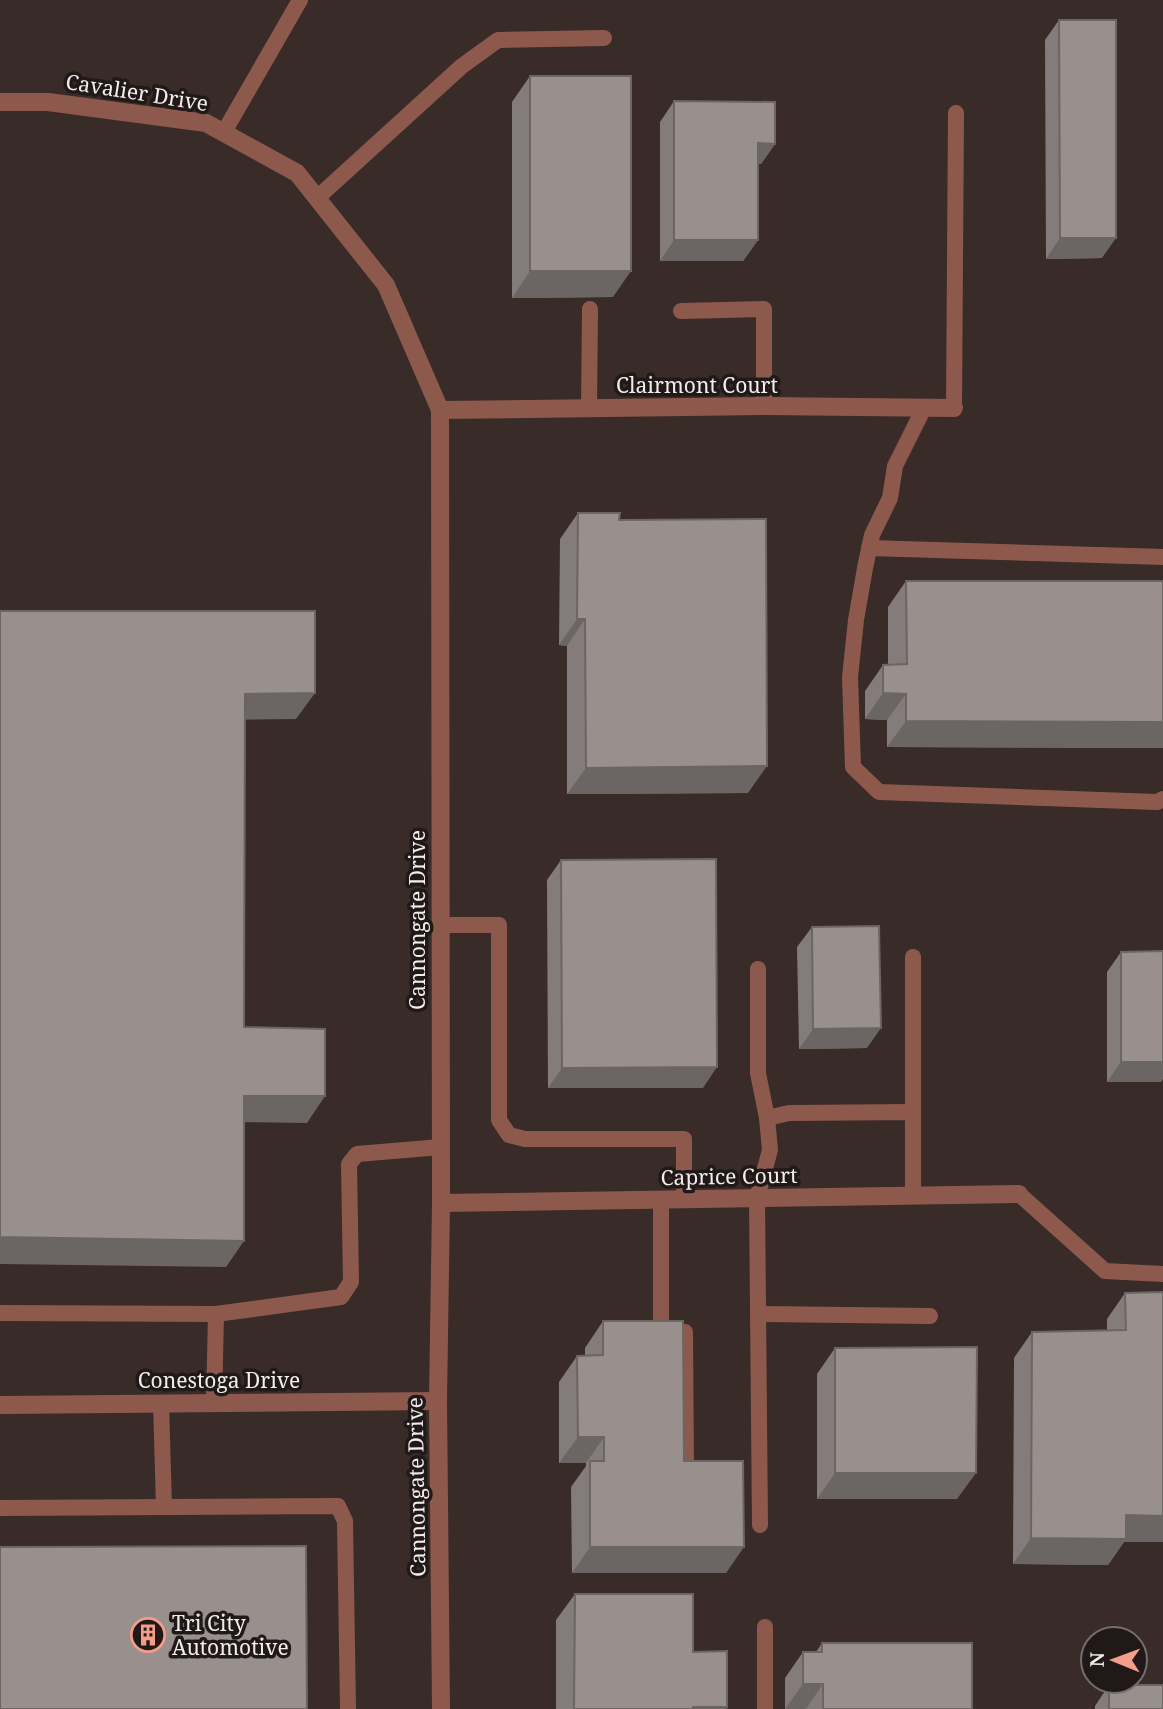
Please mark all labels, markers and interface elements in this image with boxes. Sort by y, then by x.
street label: Cavalier Drive [64,67,210,117]
street label: Clairmont Court [616,371,778,399]
street label: Cannongate Drive [403,830,431,1010]
street label: Caprice Court [660,1161,798,1191]
street label: Conestoga Drive [138,1366,300,1394]
street label: Cannongate Drive [400,1397,432,1577]
place label: Tri City Automotive [172,1609,289,1661]
building icon: Tri City Automotive [129,1616,167,1654]
north arrow [1079,1625,1149,1695]
text: N [1084,1652,1110,1667]

